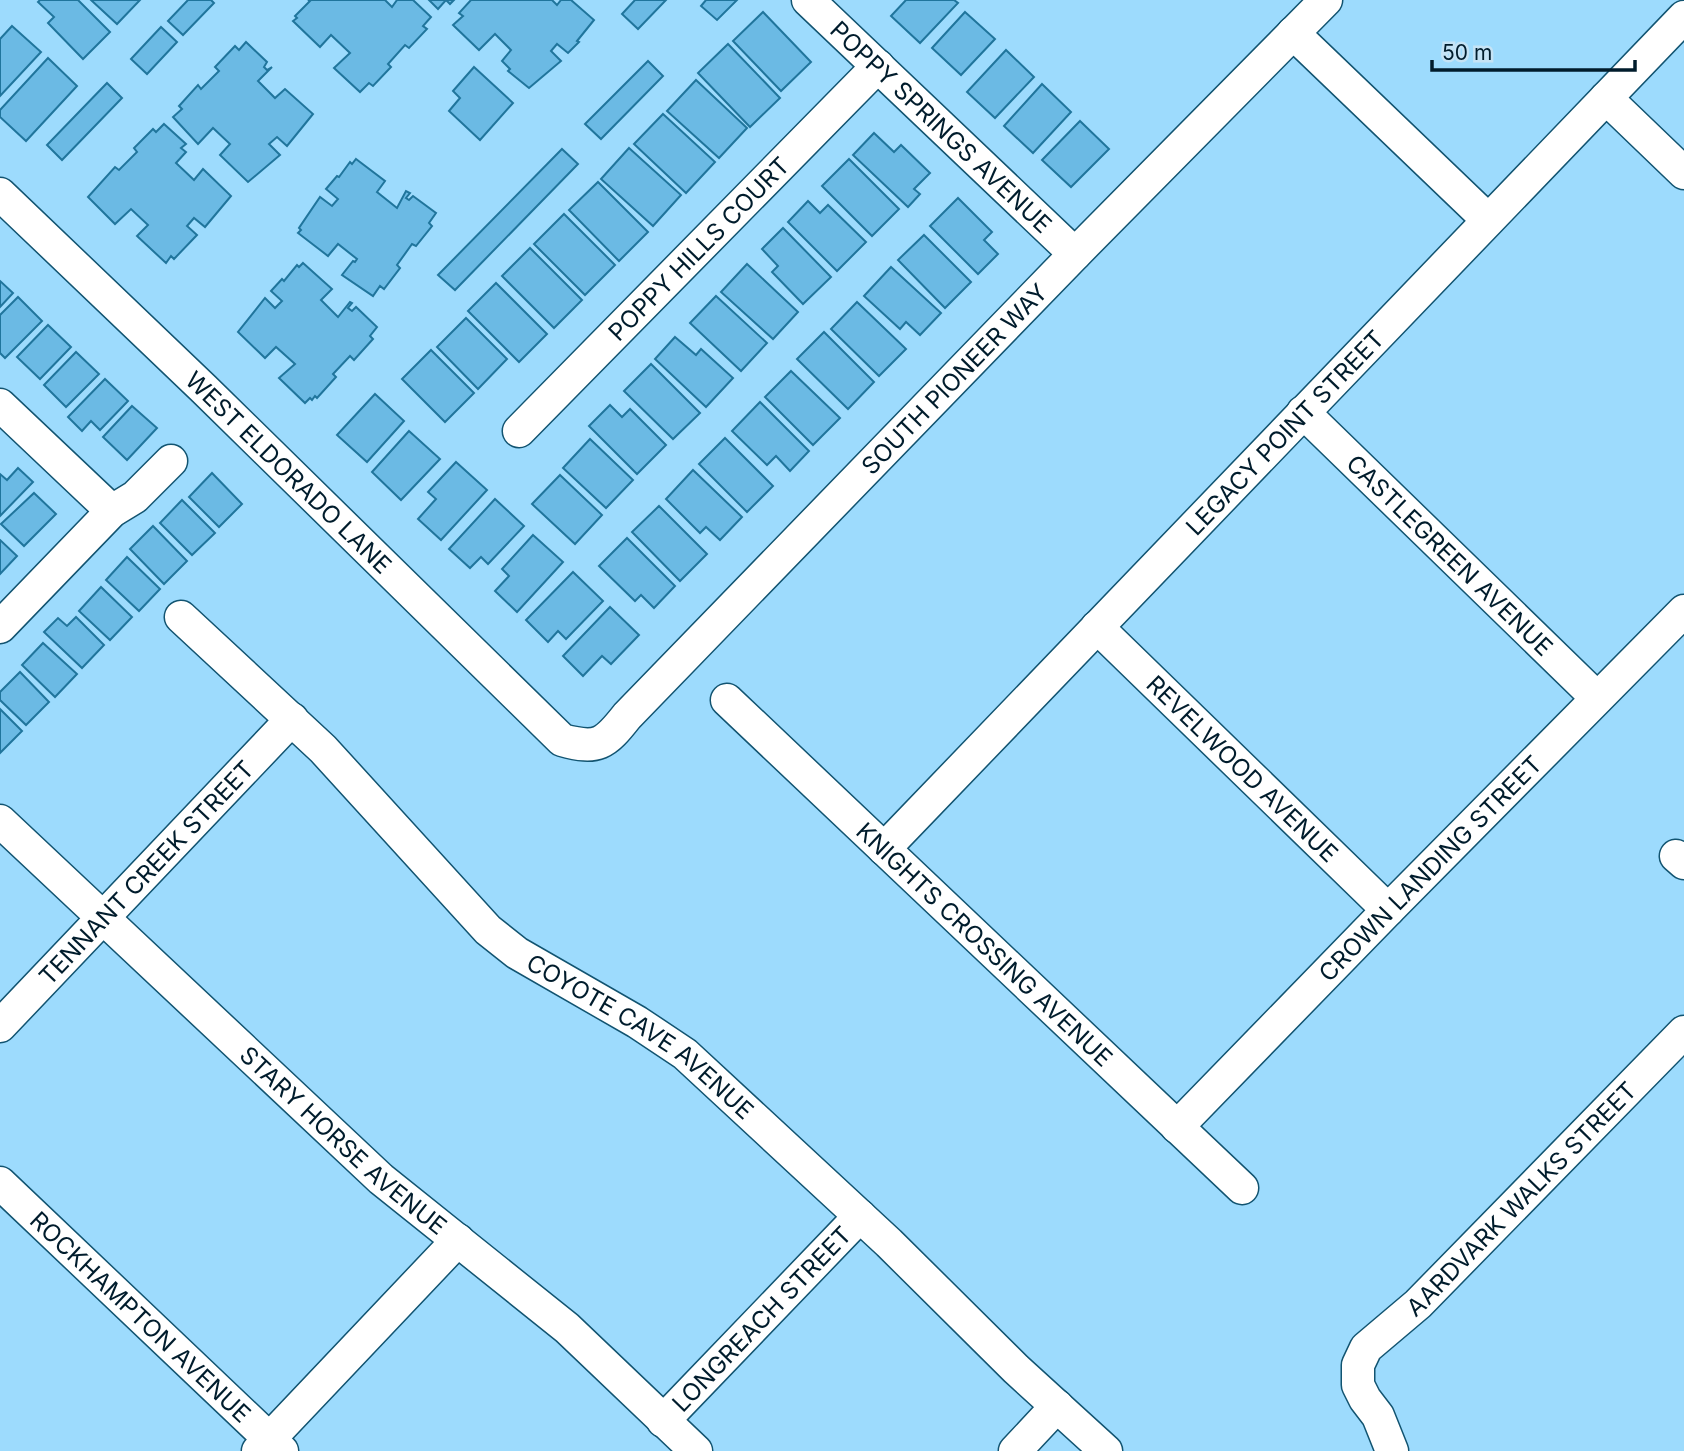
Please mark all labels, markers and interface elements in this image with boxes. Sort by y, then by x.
street label: POPPY SPRINGS AVENUE [825,15,1058,239]
scale bar [1432,28,1635,72]
text: 50 m [1442,40,1492,65]
street label: POPPY HILLS COURT [602,151,795,346]
street label: SOUTH PIONEER WAY [855,277,1053,480]
street label: LEGACY POINT STREET [1180,324,1390,541]
street label: WEST ELDORADO LANE [180,365,398,579]
street label: CASTLEGREEN AVENUE [1341,448,1559,662]
street label: REVELWOOD AVENUE [1141,669,1344,868]
street label: CROWN LANDING STREET [1313,749,1547,987]
street label: TENNANT CREEK STREET [33,754,259,991]
street label: KNIGHTS CROSSING AVENUE [851,816,1119,1072]
street label: COYOTE CAVE AVENUE [522,947,760,1125]
street label: STARY HORSE AVENUE [234,1040,453,1240]
street label: AARDVARK WALKS STREET [1400,1075,1642,1322]
street label: ROCKHAMPTON AVENUE [24,1205,257,1428]
street label: LONGREACH STREET [666,1220,857,1417]

